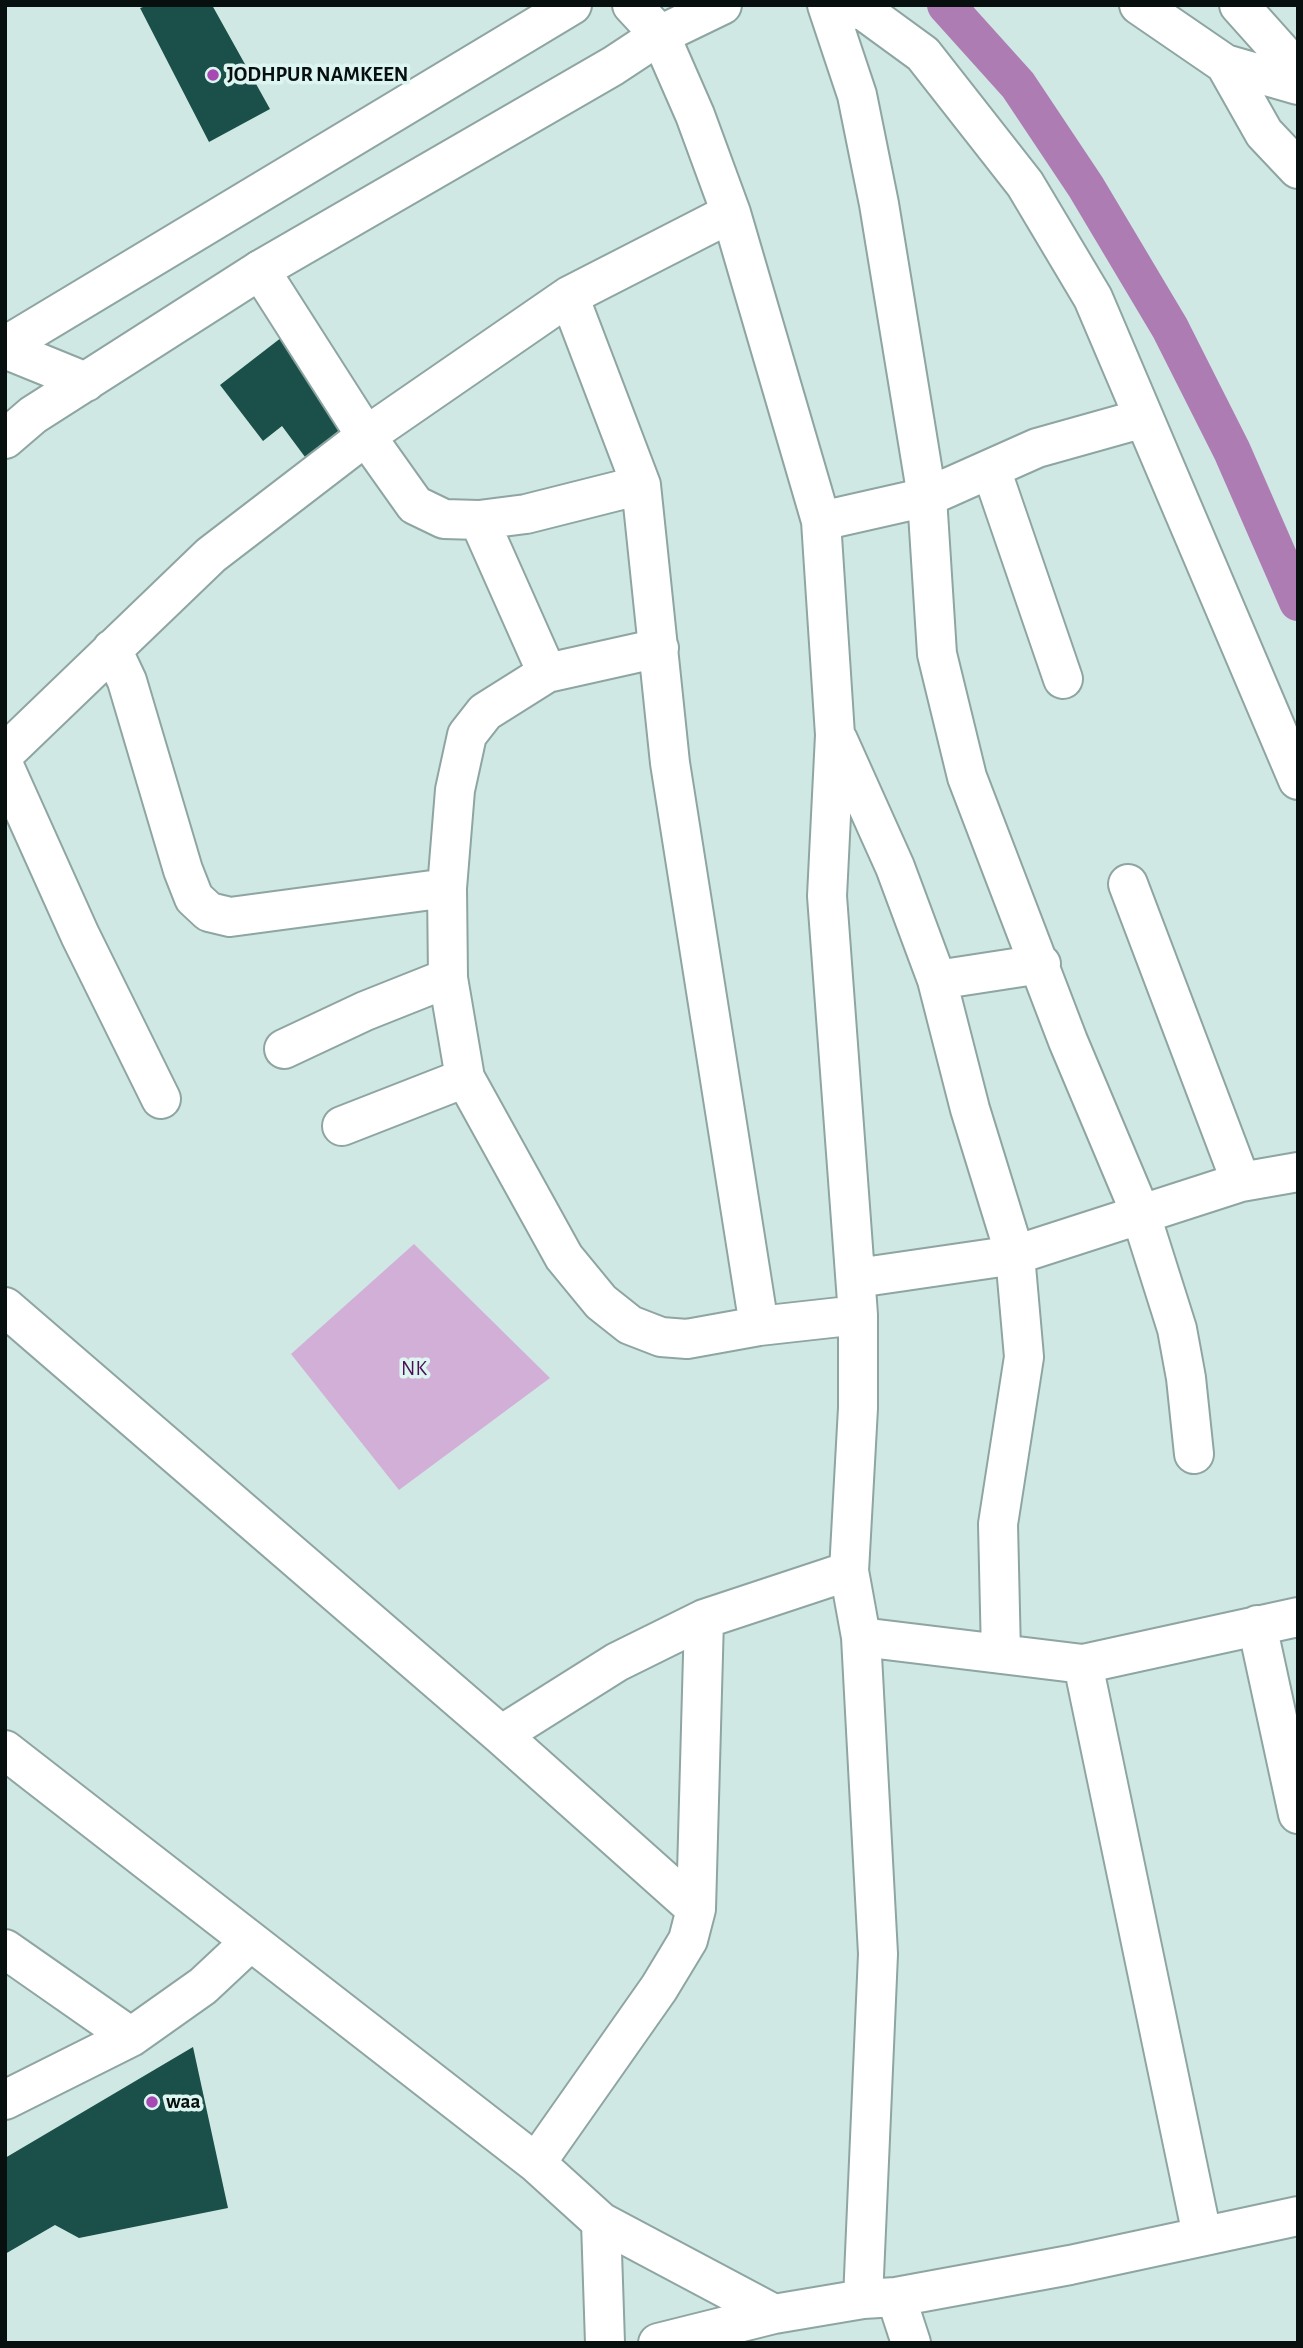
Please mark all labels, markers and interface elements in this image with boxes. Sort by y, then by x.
place label: JODHPUR NAMKEEN [227,62,408,88]
marker: JODHPUR NAMKEEN [205,67,221,83]
park label: NK [401,1356,427,1382]
place label: waa [166,2089,201,2115]
marker: waa [144,2094,160,2110]

